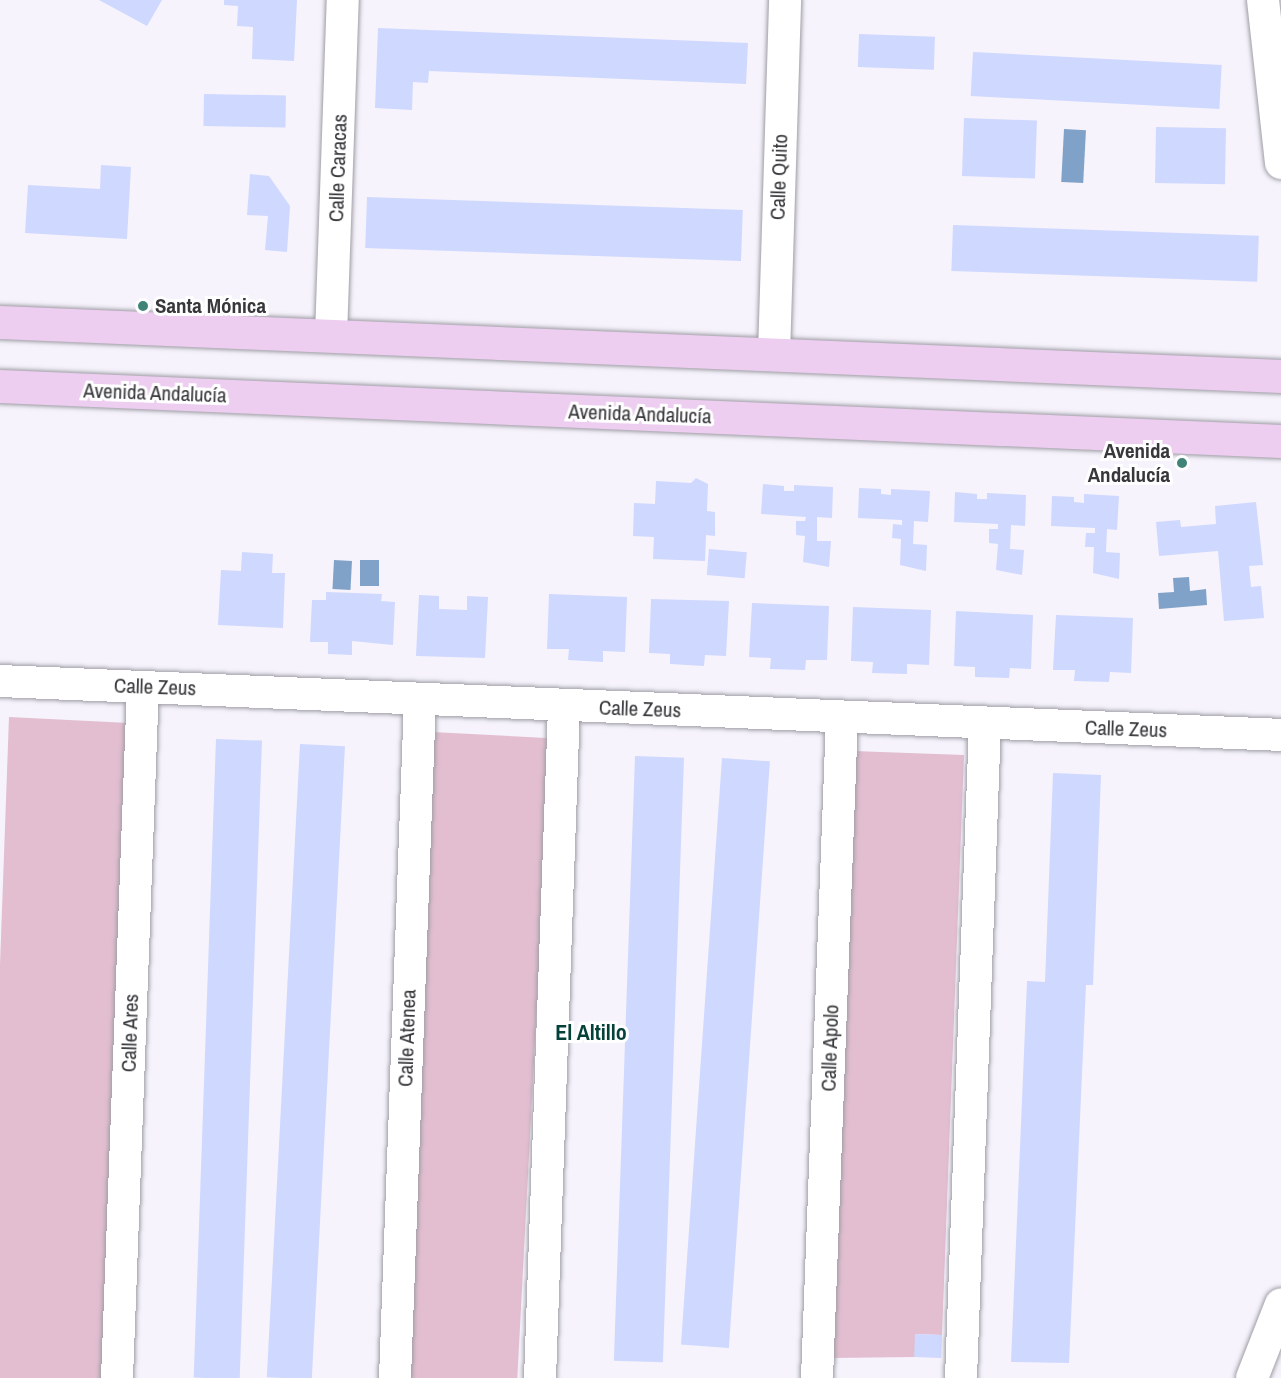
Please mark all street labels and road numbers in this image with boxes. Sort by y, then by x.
street label: Calle Caracas [324,114,352,222]
street label: Calle Quito [765,134,793,220]
street label: Avenida Andalucía [82,378,228,408]
street label: Avenida Andalucía [567,399,713,429]
street label: Calle Zeus [113,673,197,701]
street label: Calle Zeus [598,695,682,723]
street label: Calle Zeus [1084,715,1168,743]
street label: Calle Atenea [393,988,421,1088]
street label: Calle Ares [116,993,144,1073]
street label: Calle Apolo [816,1004,844,1092]

